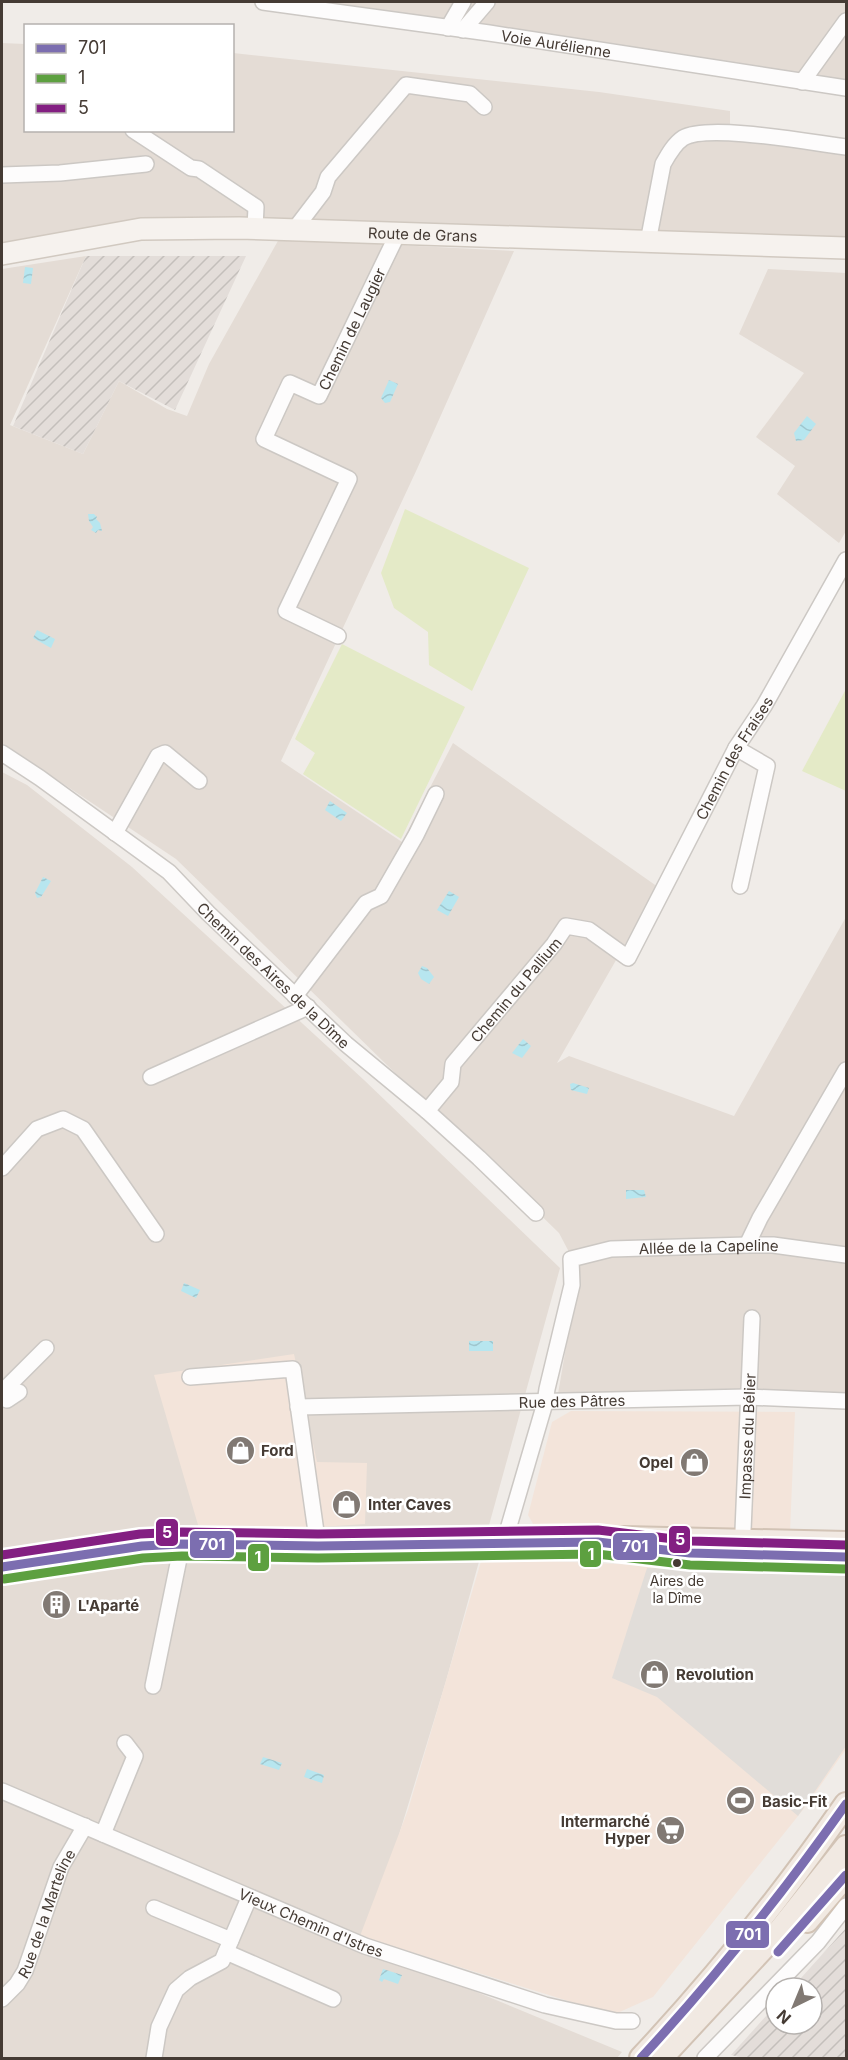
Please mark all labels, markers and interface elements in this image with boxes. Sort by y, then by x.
legend [24,24,234,132]
street label: Voie Aurélienne [500,25,612,61]
text: 701 [78,37,107,58]
text: 1 [78,67,85,88]
text: 5 [78,97,89,118]
street label: Route de Grans [368,223,478,245]
street label: Chemin de Laugier [314,264,389,393]
street label: Chemin des Fraises [691,693,777,823]
street label: Chemin des Aires de la Dîme [193,898,354,1052]
street label: Chemin du Pallium [466,933,565,1046]
street label: Allée de la Capeline [638,1235,780,1258]
street label: Impasse du Bélier [735,1372,759,1500]
street label: Rue des Pâtres [518,1390,626,1412]
shop icon: Ford [224,1434,256,1466]
place label: Ford [261,1441,294,1460]
shop icon: Opel [678,1446,710,1478]
place label: Opel [639,1453,673,1472]
shop icon: Inter Caves [331,1488,363,1520]
place label: Inter Caves [368,1495,451,1514]
line badge: 5 [155,1518,179,1547]
text: 5 [162,1522,172,1542]
line badge: 5 [668,1525,691,1554]
text: 5 [675,1529,685,1549]
line badge: 701 [189,1530,235,1559]
line badge: 701 [612,1532,658,1561]
text: 701 [199,1534,225,1554]
text: 701 [622,1536,648,1556]
line badge: 1 [579,1540,602,1568]
line badge: 1 [247,1543,270,1572]
text: 1 [588,1544,594,1564]
text: 1 [255,1547,261,1567]
marker: Aires de la Dîme [671,1557,683,1569]
place label: Aires de la Dîme [650,1572,704,1606]
building icon: L'Aparté [41,1589,73,1621]
place label: L'Aparté [78,1596,139,1615]
shop icon: Revolution [639,1658,671,1690]
place label: Revolution [676,1665,754,1684]
sports icon: Basic-Fit [725,1785,757,1817]
place label: Basic-Fit [762,1792,828,1811]
place label: Intermarché Hyper [561,1812,650,1848]
supermarket icon: Intermarché Hyper [655,1814,687,1846]
street label: Rue de la Marteline [13,1845,79,1982]
street label: Vieux Chemin d'Istres [236,1884,386,1961]
line badge: 701 [725,1920,770,1949]
text: 701 [735,1924,761,1944]
north arrow [764,1976,824,2036]
text: N [772,2005,795,2028]

